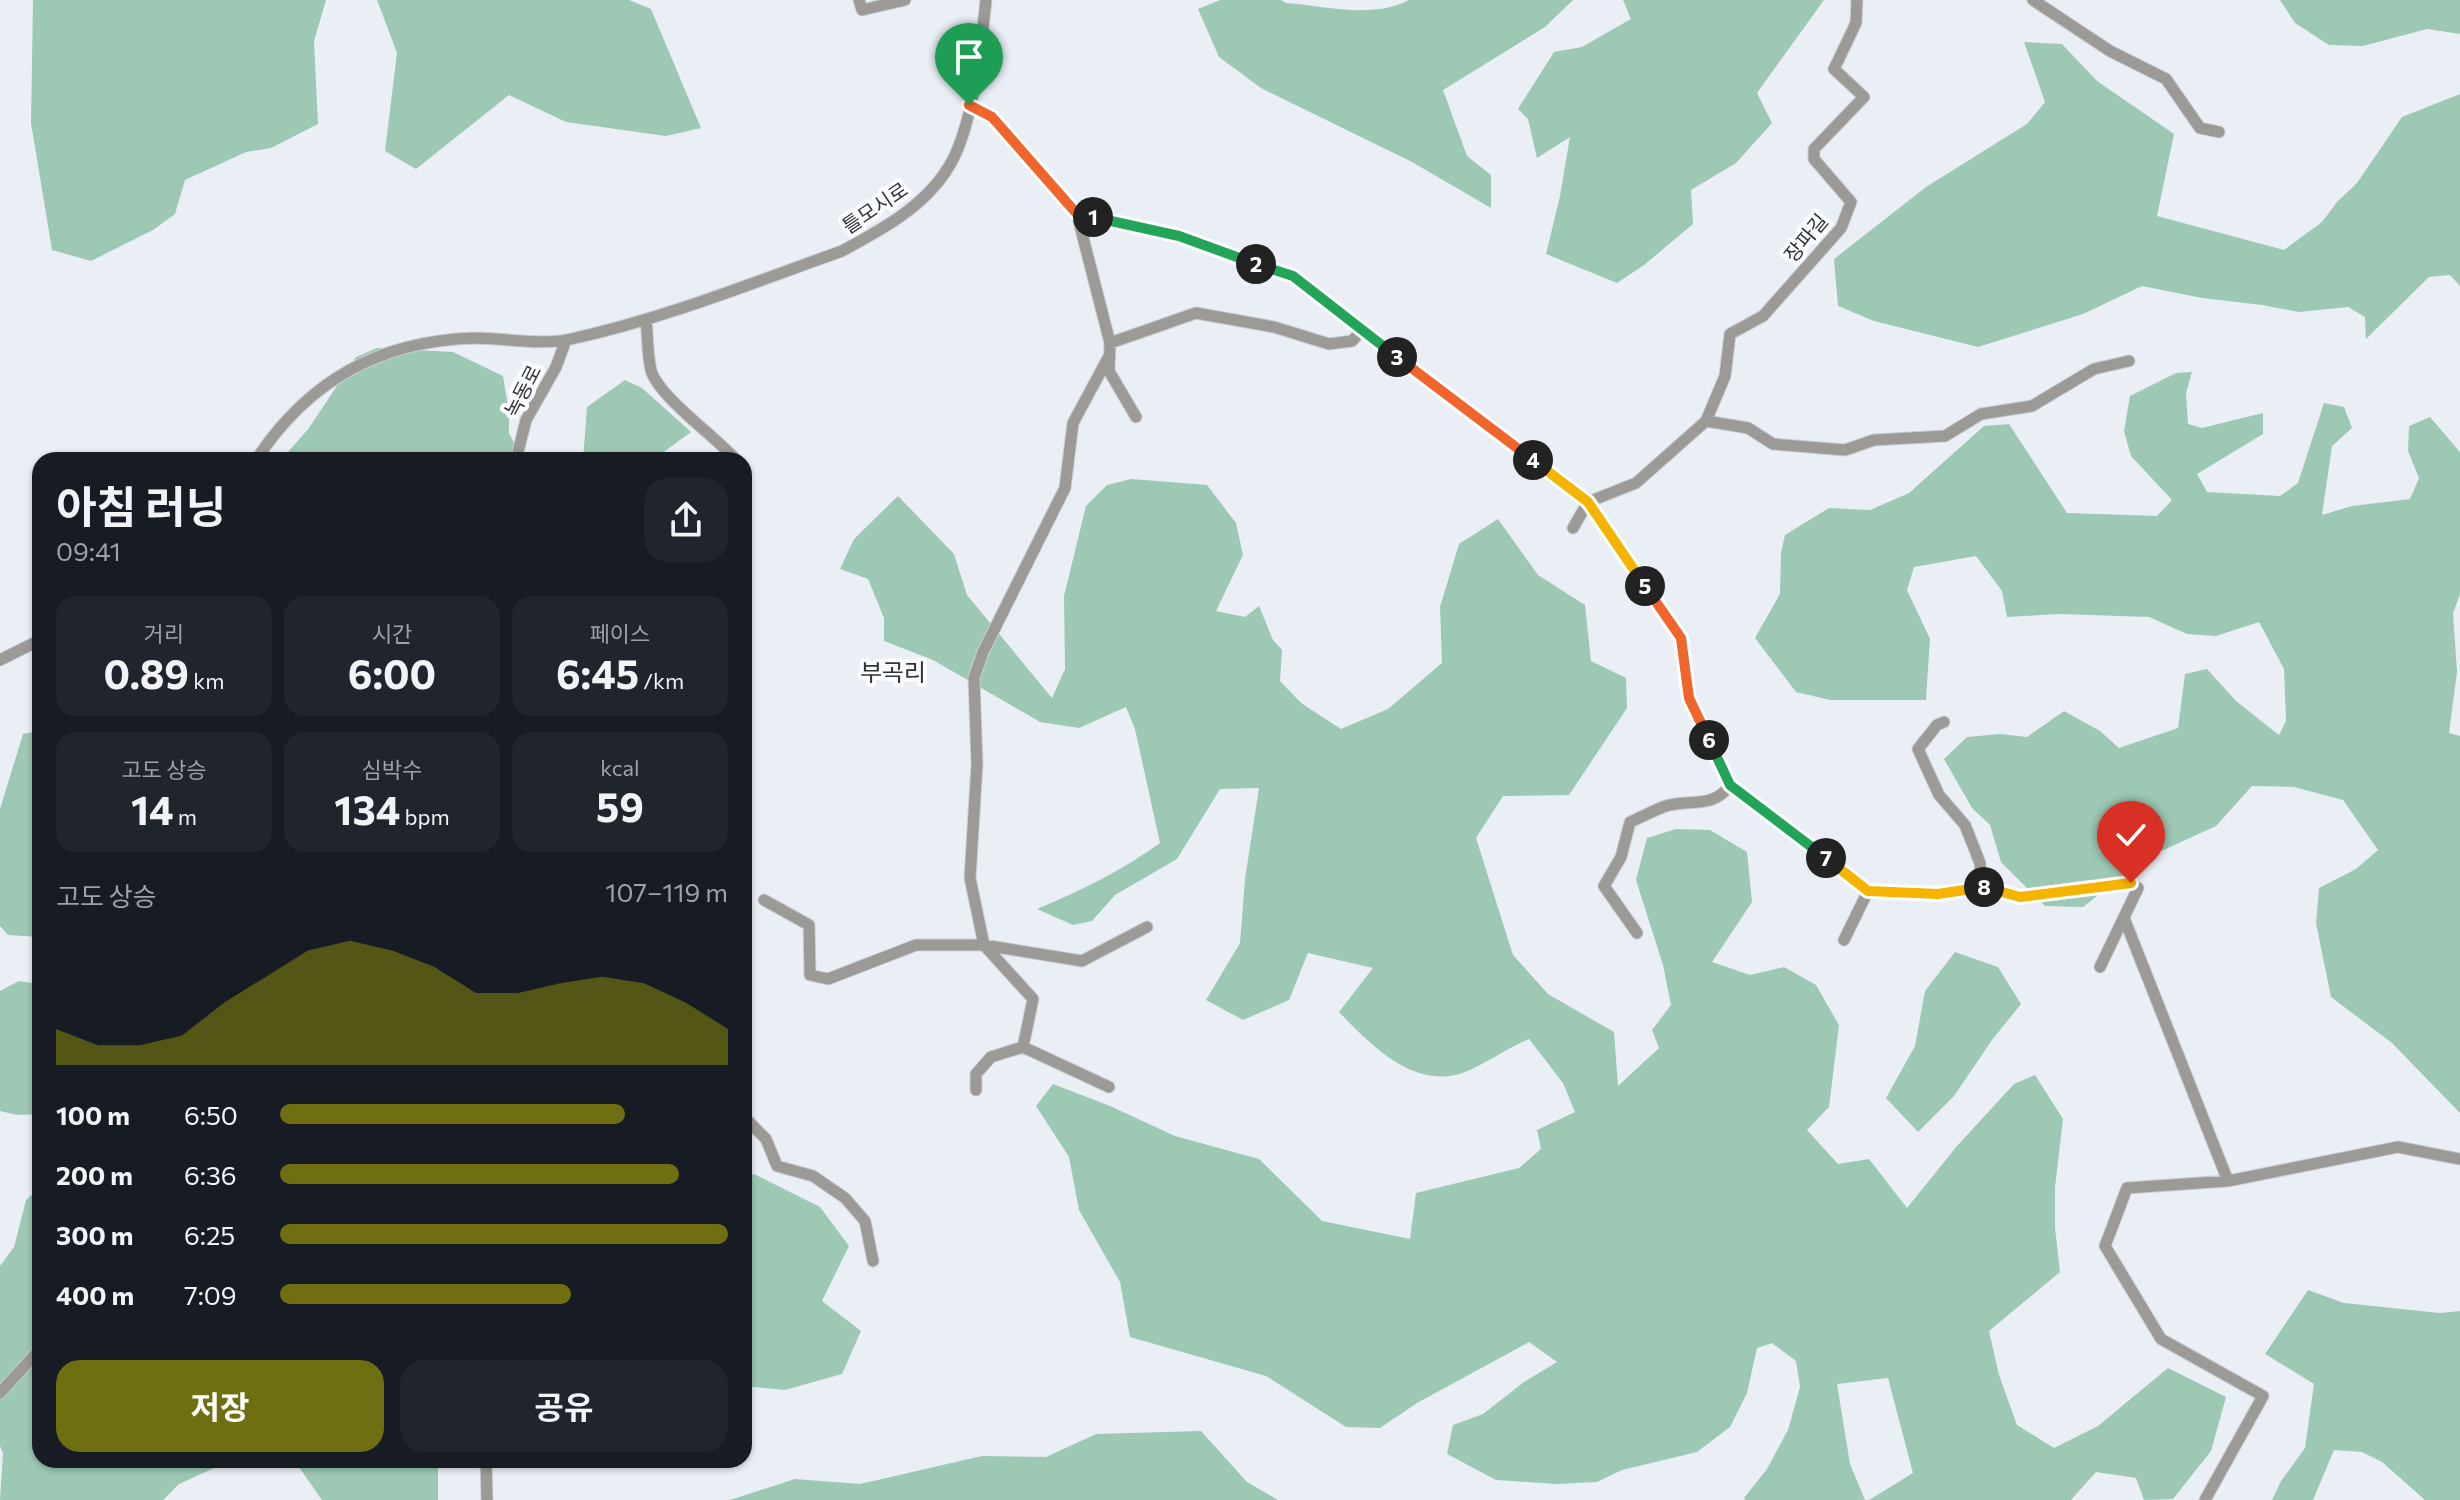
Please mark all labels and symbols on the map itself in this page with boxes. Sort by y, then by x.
pin [935,23,1003,105]
street label: 틀모시로 [837,177,912,238]
pin: 1 [1073,197,1113,237]
street label: 장파길 [1778,208,1832,266]
pin: 2 [1236,244,1276,284]
pin: 3 [1377,337,1417,377]
street label: 녹동로 [499,361,545,421]
pin: 4 [1513,440,1553,480]
pin: 5 [1625,566,1665,606]
district label: 부곡리 [860,657,926,686]
pin: 6 [1689,720,1729,760]
pin [2097,801,2165,883]
pin: 7 [1806,838,1846,878]
pin: 8 [1964,867,2004,907]

